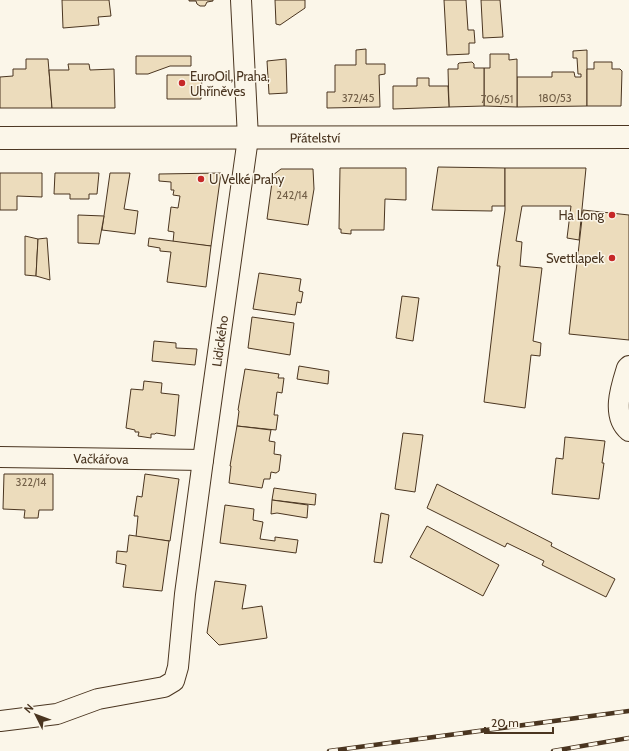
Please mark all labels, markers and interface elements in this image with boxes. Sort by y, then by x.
place label: EuroOil, Praha, Uhříněves [190,68,270,99]
marker: EuroOil, Praha, Uhříněves [177,78,187,88]
house number: 372/45 [342,91,374,105]
house number: 180/53 [538,91,572,105]
house number: 706/51 [481,92,513,106]
street label: Přátelství [290,129,341,146]
place label: U Velké Prahy [209,171,285,187]
marker: U Velké Prahy [196,174,206,184]
house number: 242/14 [276,188,308,202]
place label: Ha Long [559,207,605,223]
marker: Ha Long [607,210,617,220]
place label: Svettlapek [546,250,604,266]
marker: Svettlapek [607,253,617,263]
street label: Lidického [208,314,231,368]
street label: Vačkářova [73,450,130,467]
house number: 322/14 [16,475,47,489]
north arrow [16,695,56,735]
text: N [21,701,36,716]
scale bar [485,709,553,735]
text: 20 m [491,715,519,730]

